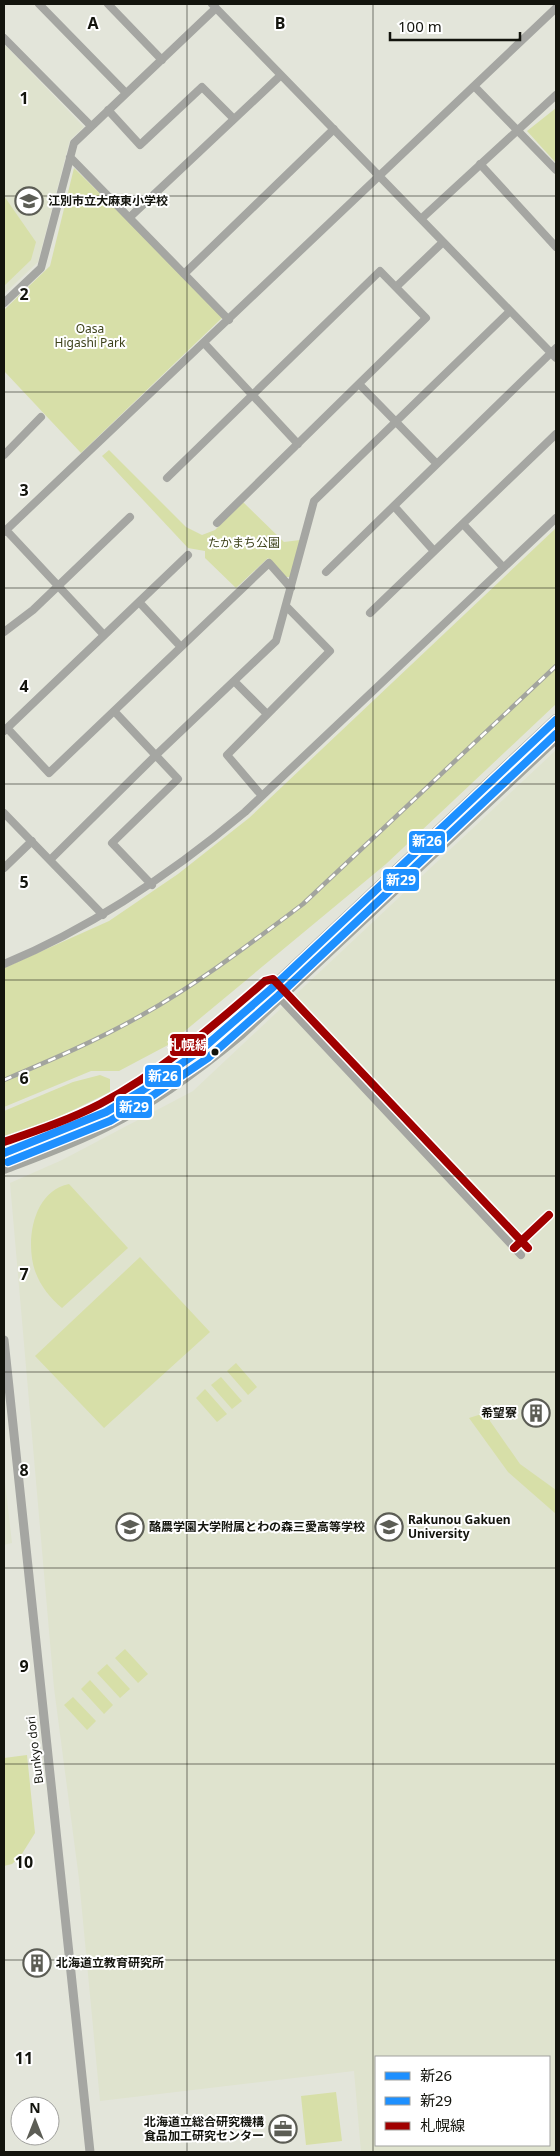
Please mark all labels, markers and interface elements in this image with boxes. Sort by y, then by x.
scale bar [390,10,520,42]
text: A [87,12,99,34]
text: B [275,12,285,34]
text: 100 m [398,16,442,36]
text: 1 [19,87,29,109]
school or university icon: 江別市立大麻東小学校 [14,186,44,216]
place label: 江別市立大麻東小学校 [48,192,168,209]
text: 2 [19,283,29,305]
park label: Oasa Higashi Park [55,320,126,351]
text: 3 [19,479,29,501]
park label: たかまち公園 [208,534,280,551]
text: 4 [19,675,29,697]
line badge: 新26 [408,830,446,854]
text: 新26 [412,831,442,850]
line badge: 新29 [382,868,420,892]
text: 新29 [386,870,416,889]
text: 5 [19,871,29,893]
line badge: 札幌線 [169,1033,207,1057]
text: 札幌線 [167,1035,209,1054]
unlabelled marker [210,1047,220,1057]
line badge: 新26 [144,1064,182,1088]
text: 新26 [148,1066,178,1085]
text: 6 [19,1067,29,1089]
line badge: 新29 [115,1095,153,1119]
text: 新29 [119,1097,149,1116]
text: 7 [19,1263,29,1285]
building icon: 希望寮 [521,1398,551,1428]
place label: 希望寮 [481,1404,517,1421]
text: 8 [19,1459,29,1481]
place label: Rakunou Gakuen University [408,1511,511,1542]
school or university icon: 酪農学園大学附属とわの森三愛高等学校 [115,1512,145,1542]
school or university icon: Rakunou Gakuen University [374,1512,404,1542]
place label: 酪農学園大学附属とわの森三愛高等学校 [149,1518,365,1535]
text: 9 [19,1655,29,1677]
street label: Bunkyo dori [22,1715,47,1785]
text: 10 [15,1851,33,1873]
building icon: 北海道立教育研究所 [22,1948,52,1978]
place label: 北海道立教育研究所 [56,1954,164,1971]
text: 11 [15,2047,33,2069]
legend [375,2056,550,2146]
text: 新26 [420,2065,452,2085]
text: 新29 [420,2090,452,2110]
north arrow [10,2096,60,2146]
text: N [29,2098,41,2117]
place label: 北海道立総合研究機構 食品加工研究センター [144,2113,264,2144]
office icon: 北海道立総合研究機構 食品加工研究センター [268,2114,298,2144]
text: 札幌線 [420,2115,465,2135]

